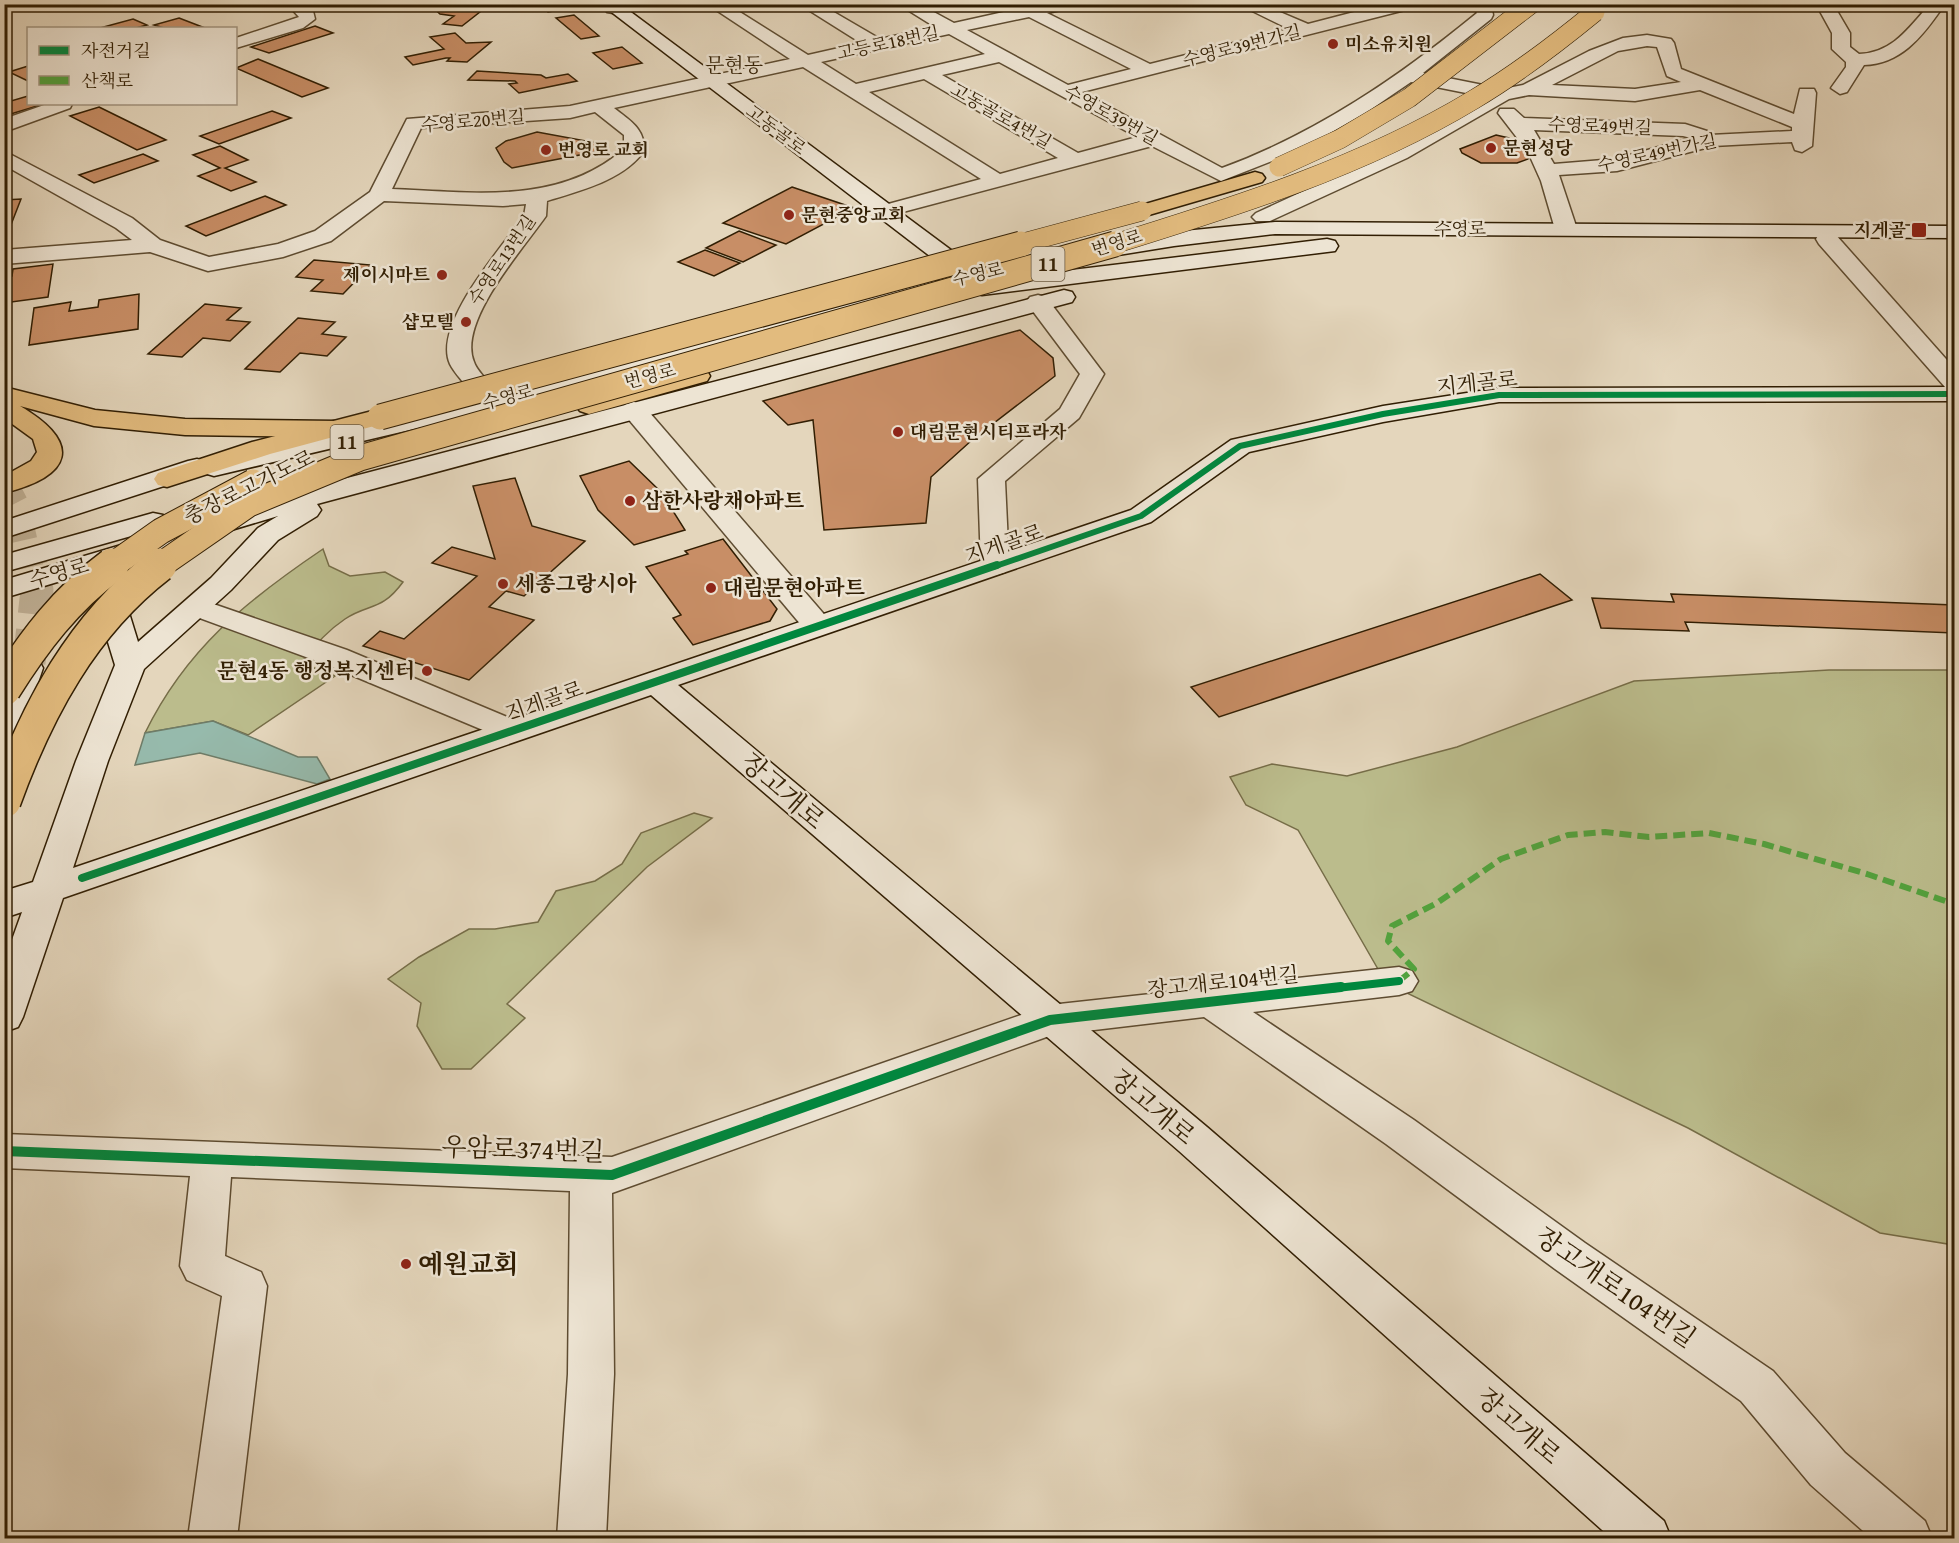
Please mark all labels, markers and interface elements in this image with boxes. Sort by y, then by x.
street label: 고등로18번길 [834,18,942,67]
street label: 수영로39번가길 [1180,18,1304,73]
legend [27,27,237,105]
place label: 미소유치원 [1345,30,1432,57]
text: 자전거길 [81,37,151,64]
marker: 미소유치원 [1326,37,1340,51]
district label: 문현동 [705,50,763,79]
text: 산책로 [81,67,133,94]
street label: 고동골로4번길 [946,76,1057,156]
street label: 수영로39번길 [1059,77,1163,152]
street label: 고동골로 [740,98,812,161]
street label: 수영로20번길 [420,103,526,138]
street label: 수영로49번길 [1547,110,1653,141]
street label: 수영로49번가길 [1595,127,1719,178]
place label: 문현성당 [1503,134,1573,161]
place label: 번영로 교회 [558,136,649,163]
marker: 문현성당 [1484,141,1498,155]
marker: 번영로 교회 [539,143,553,157]
place label: 문현중앙교회 [801,201,905,228]
marker: 문현중앙교회 [782,208,796,222]
street label: 수영로13번길 [461,209,542,310]
street label: 수영로 [1434,215,1486,242]
place label: 지게골 [1854,216,1907,243]
marker: 지게골 [1910,221,1928,239]
street label: 번영로 [1088,222,1146,263]
road number: 11 [1032,247,1064,281]
street label: 수영로 [949,254,1006,293]
place label: 제이시마트 [343,261,431,288]
marker: 제이시마트 [435,268,449,282]
place label: 샵모텔 [402,308,454,335]
marker: 샵모텔 [459,315,473,329]
street label: 번영로 [621,356,679,395]
street label: 지게골로 [1435,363,1519,402]
street label: 수영로 [479,377,537,416]
place label: 대림문현시티프라자 [910,418,1067,445]
road number: 11 [330,425,364,459]
marker: 대림문현시티프라자 [891,425,905,439]
street label: 충장로고가도로 [178,441,319,532]
place label: 삼한사랑채아파트 [642,485,804,516]
marker: 삼한사랑채아파트 [623,494,637,508]
street label: 지게골로 [960,516,1047,571]
street label: 수영로 [25,549,92,596]
place label: 세종그랑시아 [515,568,637,599]
place label: 대림문현아파트 [723,572,865,603]
marker: 세종그랑시아 [496,577,510,591]
marker: 대림문현아파트 [704,581,718,595]
place label: 문현4동 행정복지센터 [217,655,415,686]
marker: 문현4동 행정복지센터 [420,664,434,678]
street label: 지게골로 [500,673,587,728]
street label: 장고개로 [733,743,834,838]
street label: 장고개로104번길 [1146,958,1300,1005]
street label: 장고개로 [1102,1059,1204,1154]
street label: 우암로374번길 [441,1126,605,1171]
street label: 장고개로104번길 [1528,1217,1705,1357]
place label: 예원교회 [418,1244,518,1283]
marker: 예원교회 [399,1257,413,1271]
street label: 장고개로 [1469,1378,1570,1473]

